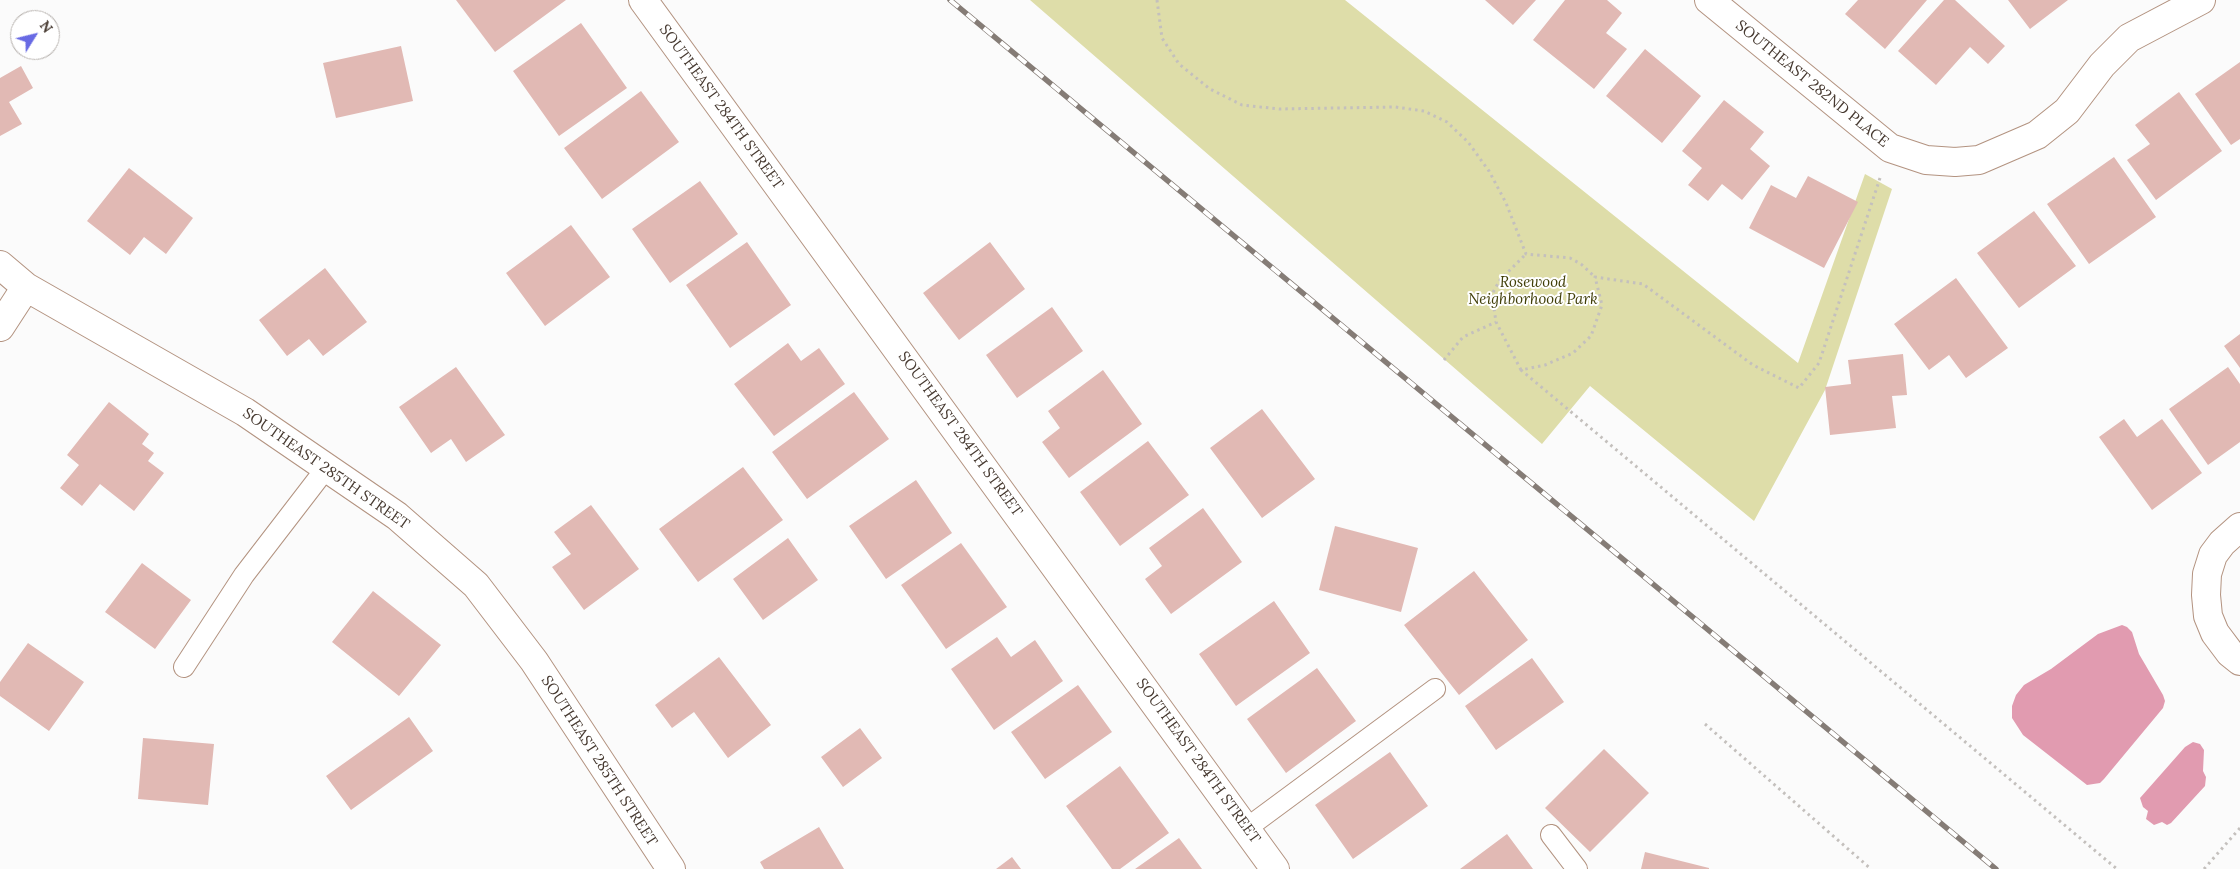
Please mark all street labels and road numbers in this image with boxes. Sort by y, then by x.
street label: SOUTHEAST 282ND PLACE [1732,17,1892,151]
street label: SOUTHEAST 284TH STREET [655,21,787,193]
street label: SOUTHEAST 284TH STREET [894,348,1026,520]
street label: SOUTHEAST 285TH STREET [239,404,413,534]
street label: SOUTHEAST 285TH STREET [537,672,661,850]
street label: SOUTHEAST 284TH STREET [1132,675,1264,847]

